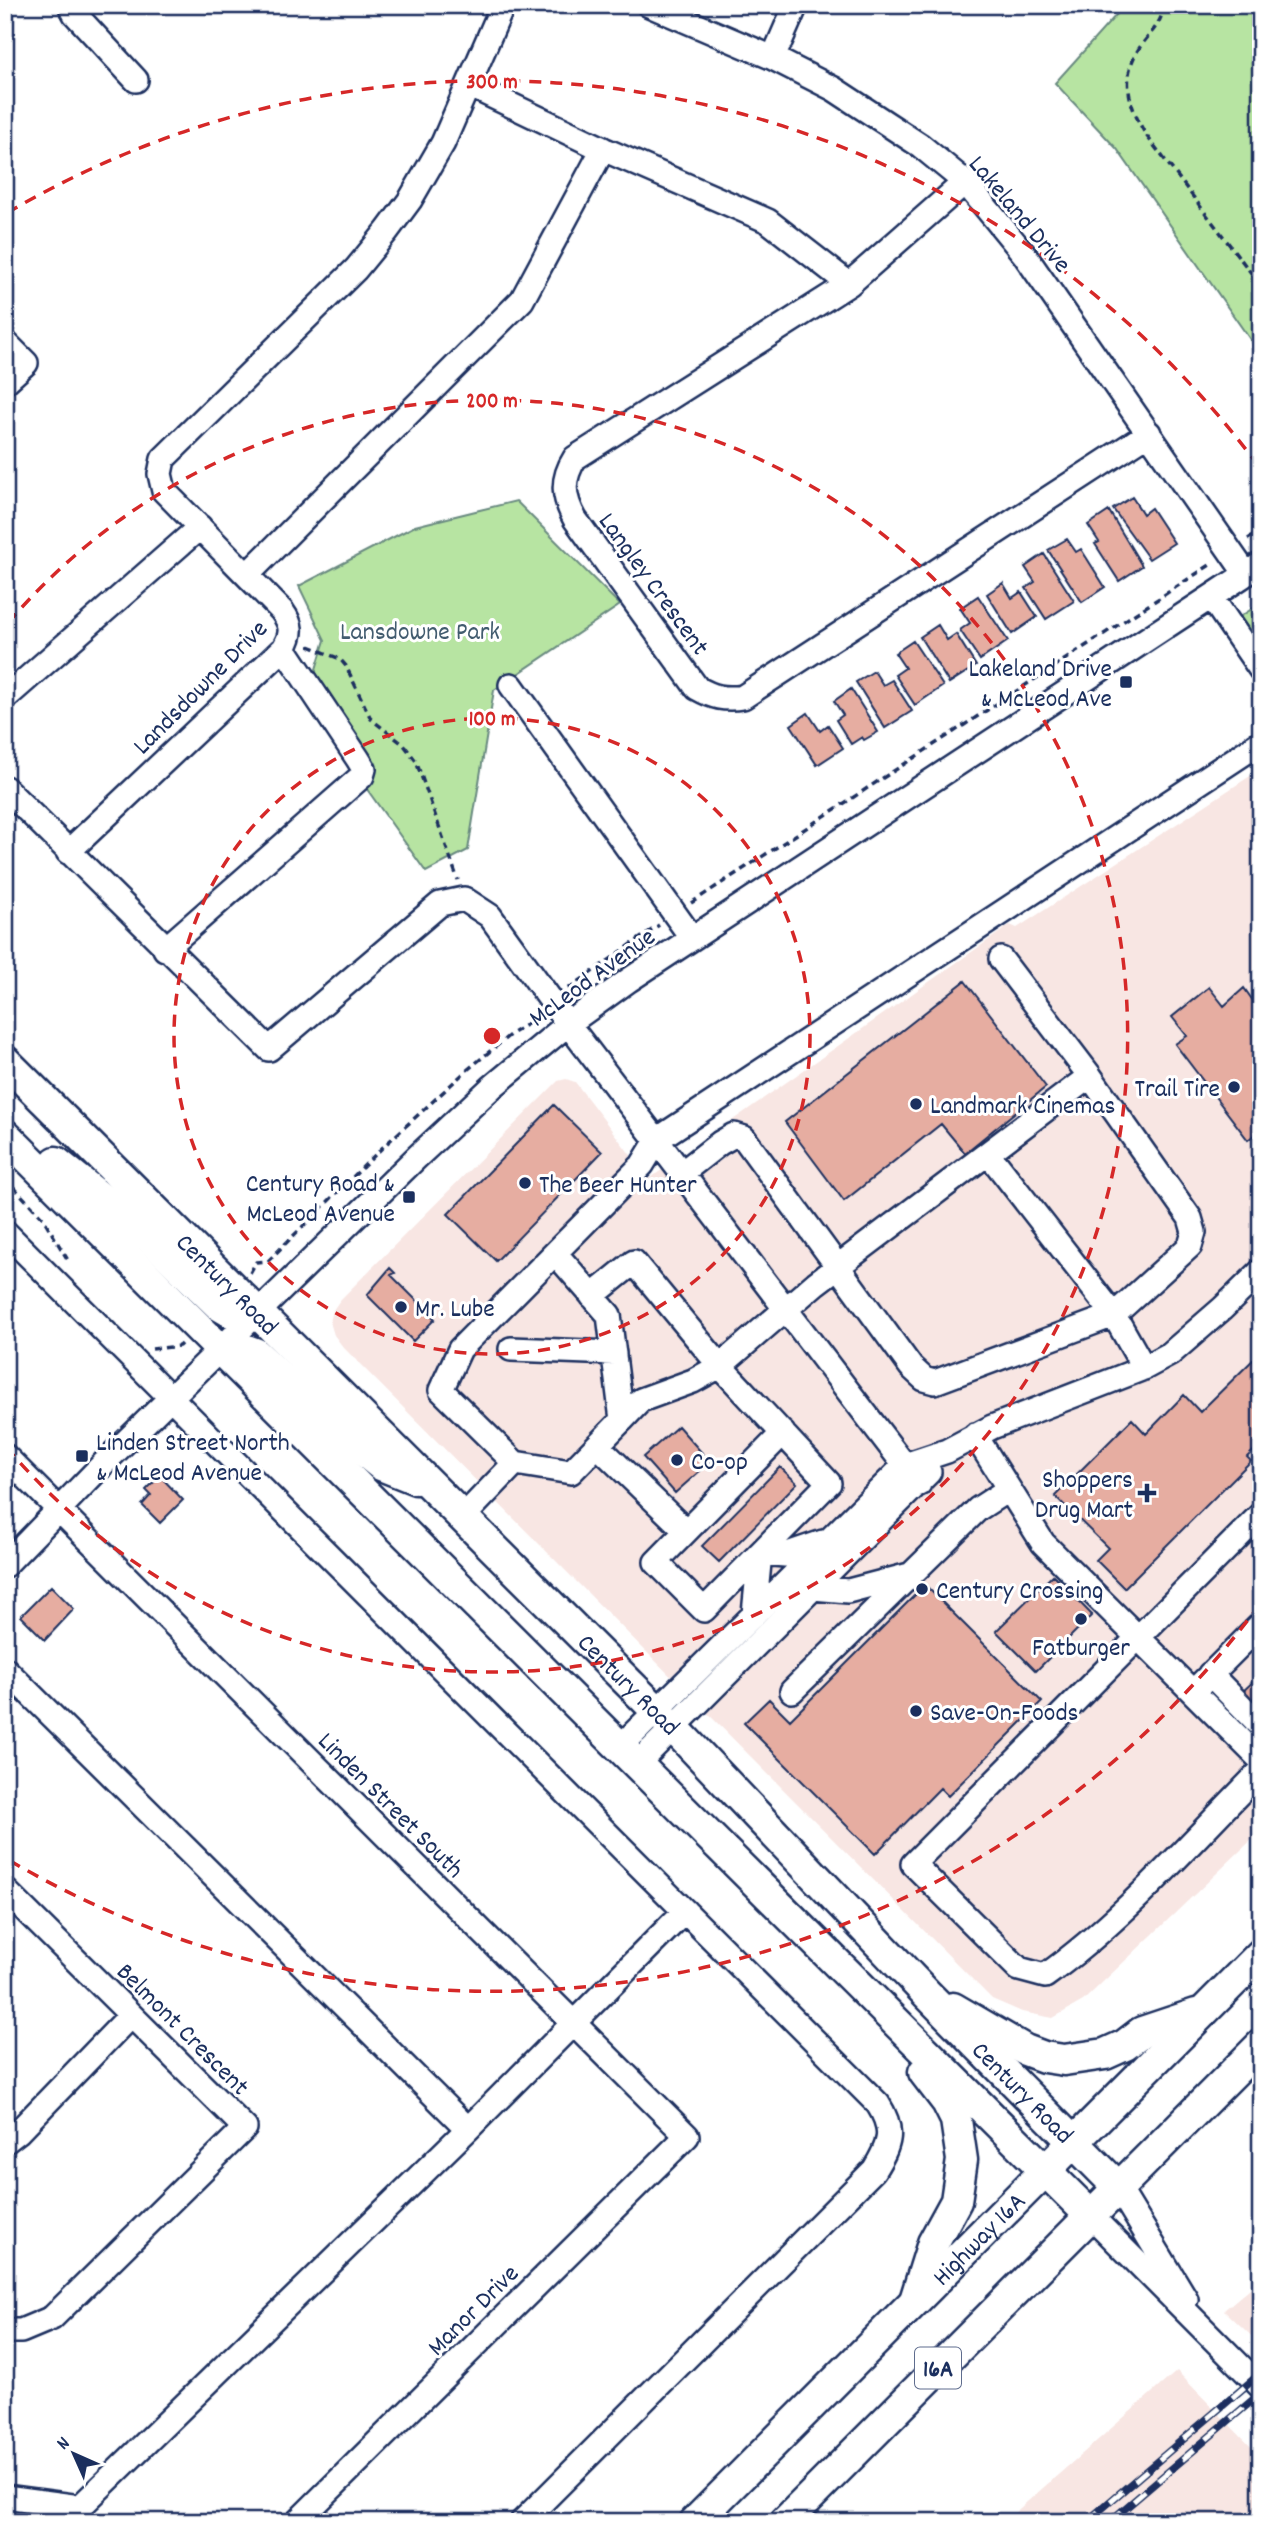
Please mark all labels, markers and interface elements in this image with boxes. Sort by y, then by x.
text: 300 m [466,69,518,99]
street label: Lakeland Drive [958,148,1079,282]
text: 200 m [466,388,518,418]
street label: Langley Crescent [588,506,717,665]
street label: Landsdowne Drive [125,612,277,764]
park label: Lansdowne Park [340,615,500,652]
place label: Lakeland Drive & McLeod Ave [968,652,1112,719]
marker: Lakeland Drive & McLeod Ave [1118,674,1134,690]
text: 100 m [469,706,515,736]
street label: McLeod Avenue [522,920,664,1037]
centre of rings [480,1024,504,1048]
place label: Trail Tire [1135,1072,1220,1109]
marker: Trail Tire [1226,1079,1242,1095]
place label: Landmark Cinemas [930,1089,1115,1126]
marker: Landmark Cinemas [908,1096,924,1112]
place label: Century Road & McLeod Avenue [246,1167,395,1234]
place label: The Beer Hunter [539,1168,697,1205]
marker: The Beer Hunter [517,1175,533,1191]
marker: Century Road & McLeod Avenue [401,1189,417,1205]
street label: Century Road [166,1226,285,1346]
place label: Mr. Lube [415,1292,495,1329]
marker: Mr. Lube [393,1299,409,1315]
place label: Linden Street North & McLeod Avenue [96,1426,290,1493]
place label: Co-op [691,1445,748,1482]
marker: Linden Street North & McLeod Avenue [74,1448,90,1464]
marker: Co-op [669,1452,685,1468]
place label: Shoppers Drug Mart [1035,1463,1133,1530]
marker: Shoppers Drug Mart [1139,1485,1155,1501]
place label: Century Crossing [936,1574,1103,1611]
marker: Century Crossing [914,1581,930,1597]
marker: Fatburger [1073,1611,1089,1627]
street label: Century Road [567,1627,687,1746]
place label: Fatburger [1032,1631,1130,1668]
place label: Save-On-Foods [930,1696,1079,1733]
marker: Save-On-Foods [908,1703,924,1719]
street label: Linden Street South [308,1725,471,1888]
street label: Belmont Crescent [106,1955,257,2106]
street label: Century Road [961,2034,1081,2154]
street label: Highway 16A [925,2185,1036,2296]
street label: Manor Drive [420,2257,529,2366]
road number: 16A [915,2348,961,2388]
north arrow [38,2418,108,2488]
text: N [52,2432,77,2457]

